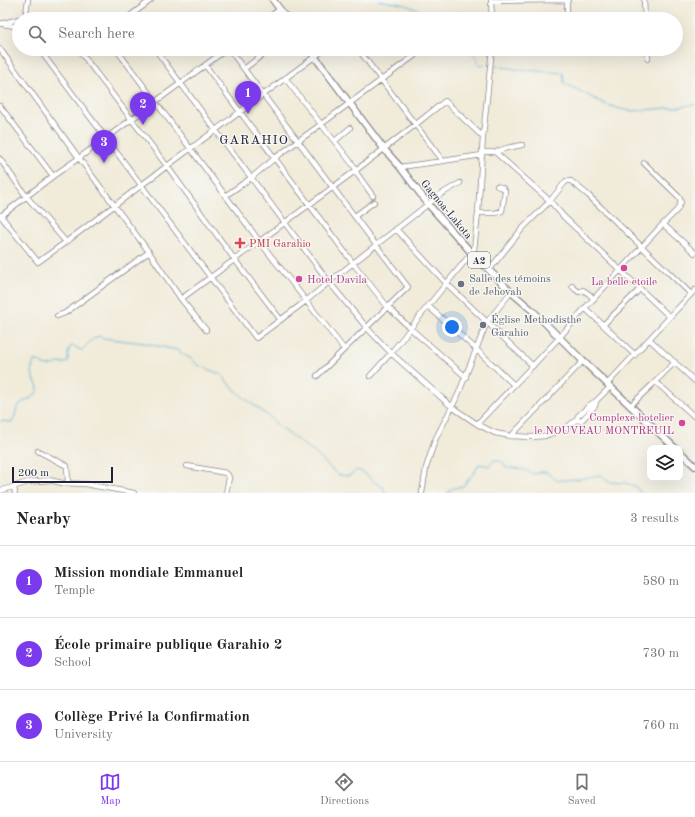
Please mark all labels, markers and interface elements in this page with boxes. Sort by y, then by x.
search box [12,12,683,56]
icon: search [26,23,48,45]
text: Search here [58,27,135,42]
pin: 1 [235,81,261,114]
pin: 2 [130,92,156,125]
pin: 3 [91,130,117,163]
district label: GARAHIO [219,134,289,147]
street label: Gagnoa-Lakota [418,178,474,242]
marker: PMI Garahio [234,237,246,249]
place label: PMI Garahio [249,239,311,250]
road number: A2 [468,252,490,268]
marker: La belle etoile [619,263,629,273]
marker: Hotel Davila [294,274,304,284]
place label: Salle des témoins de Jehovah [469,274,551,298]
place label: Hotel Davila [307,275,368,286]
place label: La belle etoile [591,277,657,288]
marker: Salle des témoins de Jehovah [456,279,466,289]
place label: Église Methodisthe Garahio [491,313,581,339]
your location [442,317,462,337]
marker: Église Methodisthe Garahio [478,320,488,330]
place label: Complexe hotelier le NOUVEAU MONTREUIL [534,413,674,437]
marker: Complexe hotelier le NOUVEAU MONTREUIL [677,418,687,428]
map controls [647,445,683,481]
button: layers [647,445,683,481]
scale bar [12,465,113,484]
text: 200 m [18,468,49,479]
text: Nearby [16,511,71,528]
text: 3 results [630,512,679,525]
text: Mission mondiale Emmanuel [54,566,243,581]
text: 1 [25,575,33,588]
text: 580 m [642,575,679,588]
text: Temple [54,584,95,597]
text: École primaire publique Garahio 2 [54,638,282,653]
text: 2 [25,647,33,660]
text: 730 m [642,647,679,660]
text: School [54,656,91,669]
text: Collège Privé la Confirmation [54,710,250,725]
text: 3 [25,719,33,732]
text: 760 m [642,719,679,732]
text: University [54,728,113,741]
tab: Map [99,771,121,809]
tab: Directions [320,771,369,809]
tab: Saved [568,771,596,809]

